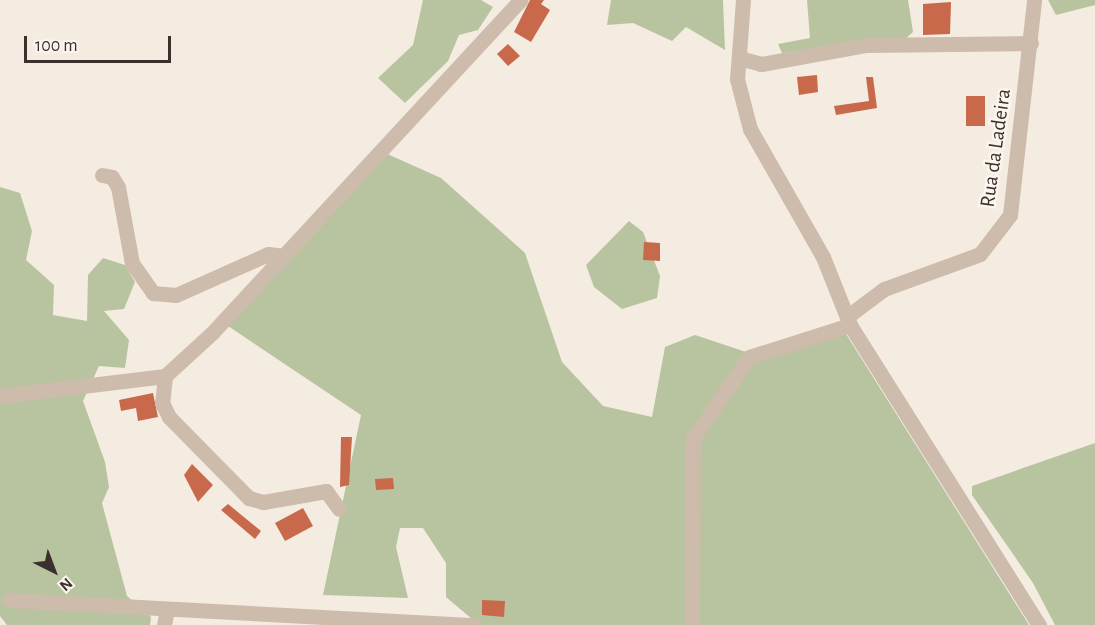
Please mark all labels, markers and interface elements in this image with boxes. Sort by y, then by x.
scale bar [27,24,174,62]
text: 100 m [35,37,78,55]
street label: Rua da Ladeira [975,87,1017,209]
north arrow [24,541,84,601]
text: N [57,575,76,594]

